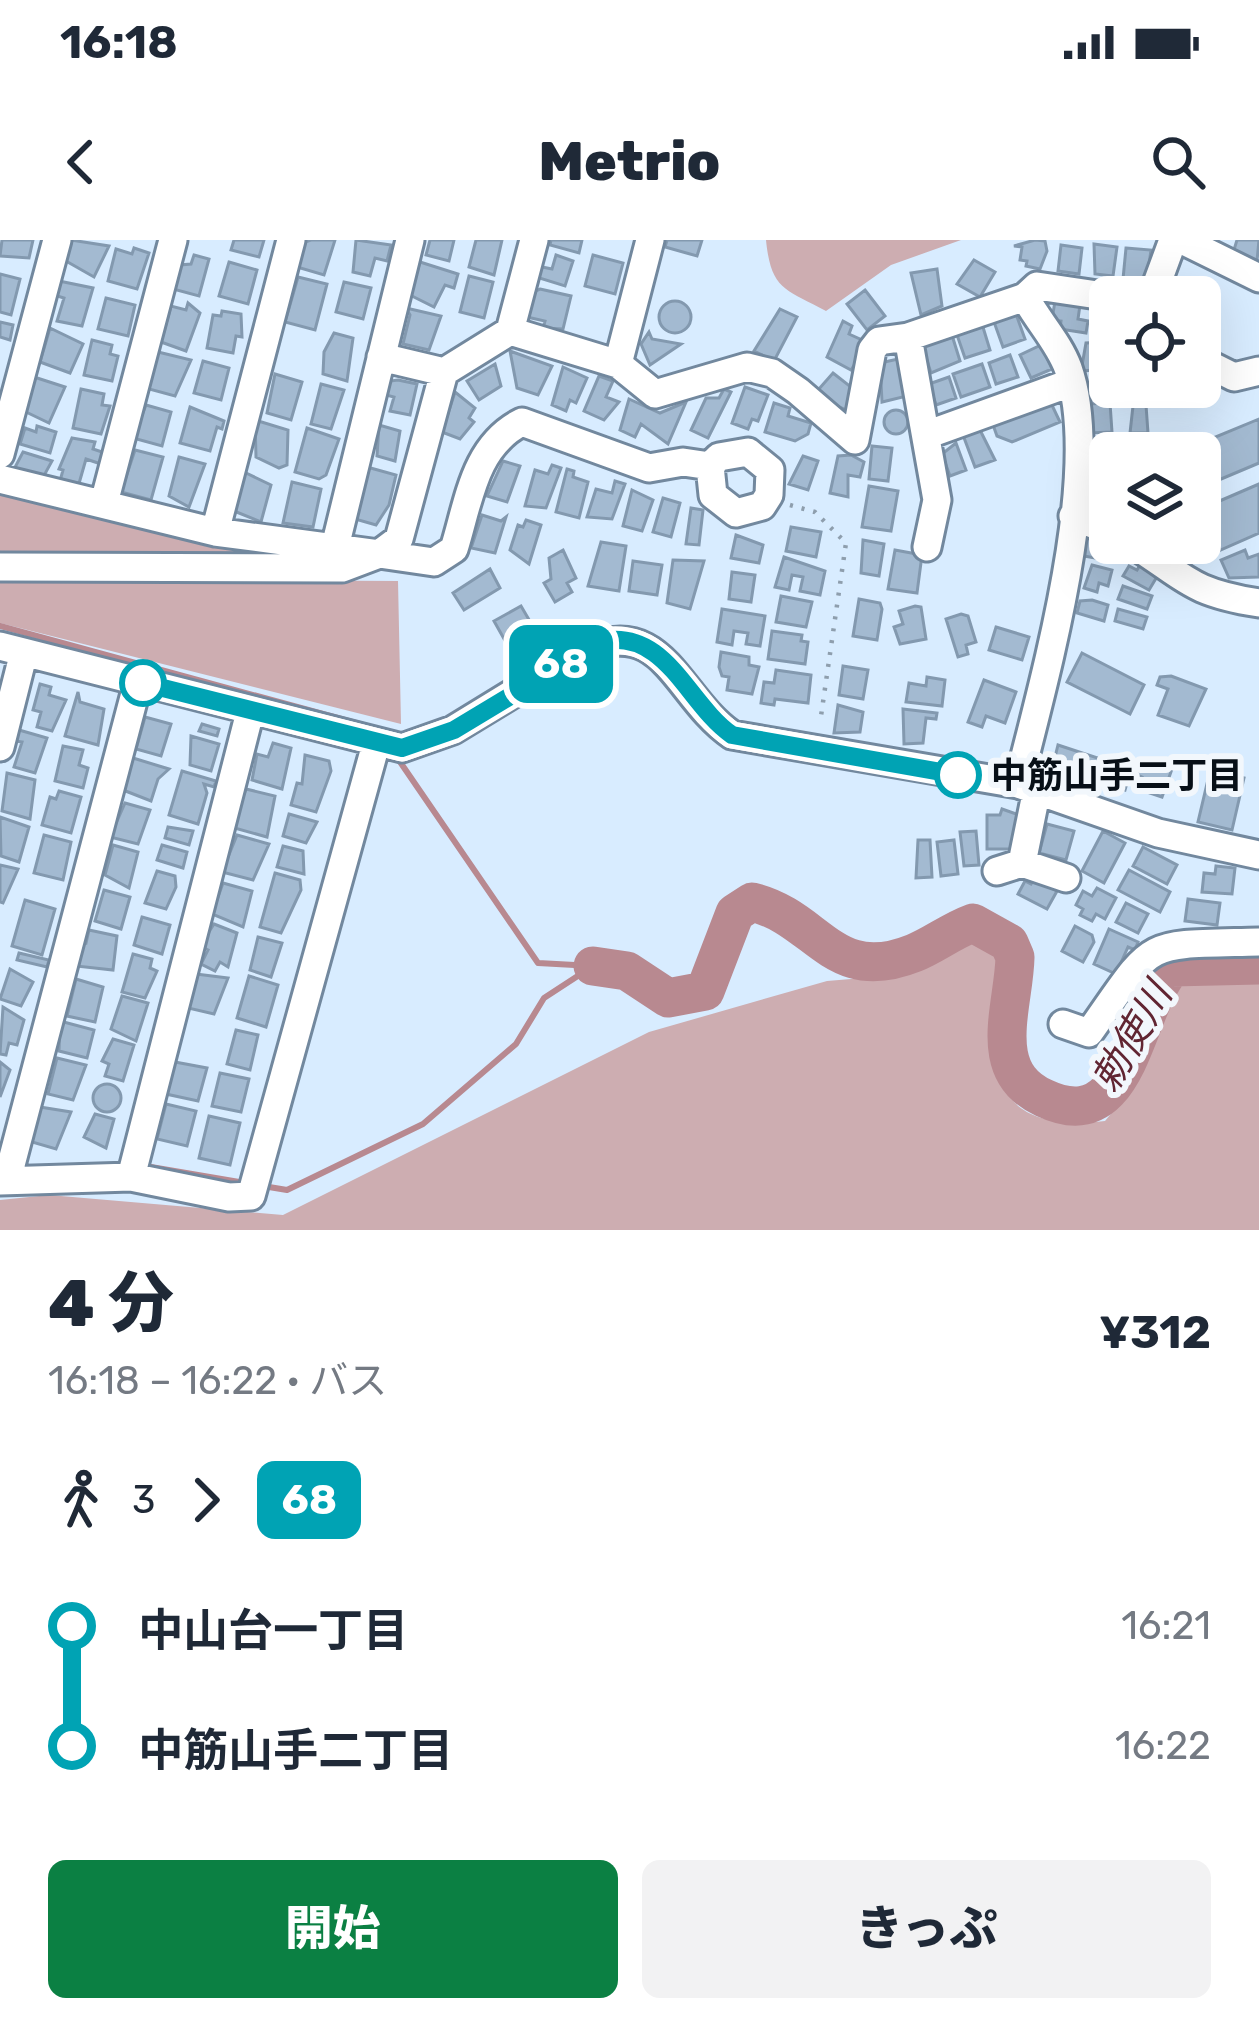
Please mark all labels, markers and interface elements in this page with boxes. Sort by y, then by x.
text: 16:18 [60,16,178,69]
icon: back [48,129,114,195]
icon: search [1145,129,1211,195]
text: Metrio [539,130,720,194]
map controls [1089,276,1221,564]
button: locate [1089,276,1221,408]
button: layers [1089,432,1221,564]
line badge: 68 [507,625,615,703]
text: 68 [533,639,589,689]
unlabelled marker [121,661,165,705]
marker: 中筋山手二丁目 [936,753,980,797]
place label: 中筋山手二丁目 [991,754,1243,797]
water label: 勅使川 [1083,971,1183,1099]
text: 4 分 [48,1264,174,1343]
text: ¥312 [1099,1306,1211,1359]
text: 16:18 – 16:22 · バス [48,1358,387,1404]
icon: walk [48,1467,114,1533]
icon: forward [173,1467,239,1533]
text: 68 [281,1475,337,1525]
text: 3 [132,1477,155,1523]
text: 16:21 [1121,1603,1211,1649]
text: 中山台一丁目 [138,1604,408,1657]
text: 16:22 [1115,1723,1211,1769]
text: 中筋山手二丁目 [138,1724,453,1777]
button: 開始 [48,1860,618,1998]
button: きっぷ [642,1860,1211,1998]

